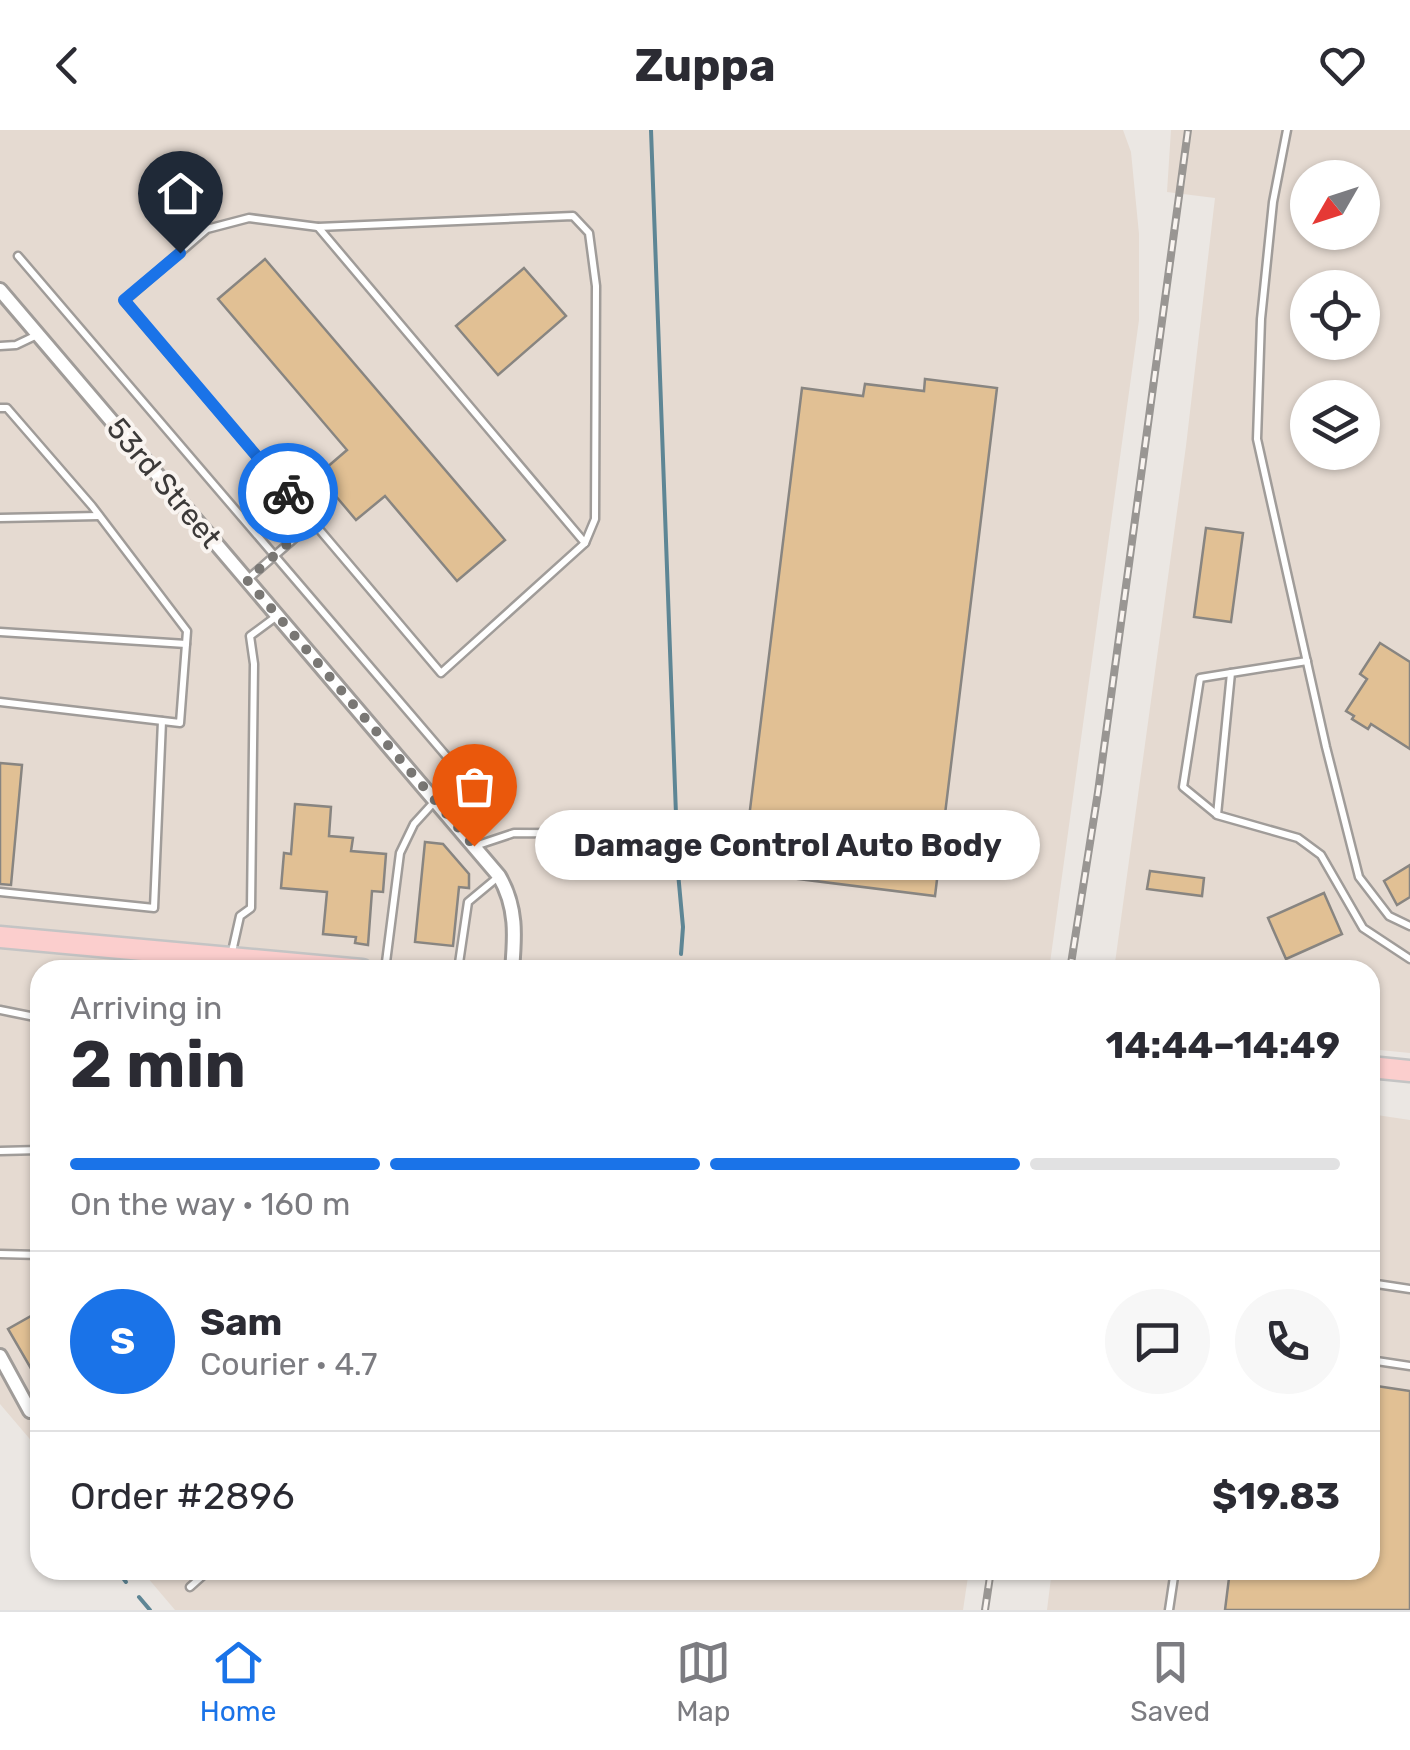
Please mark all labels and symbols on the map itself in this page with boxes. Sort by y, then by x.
pin [138,151,223,254]
north arrow [1290,160,1380,250]
street label: 53rd Street [99,411,229,556]
courier [238,443,338,543]
pin [432,744,517,847]
callout: Damage Control Auto Body [534,811,1039,881]

